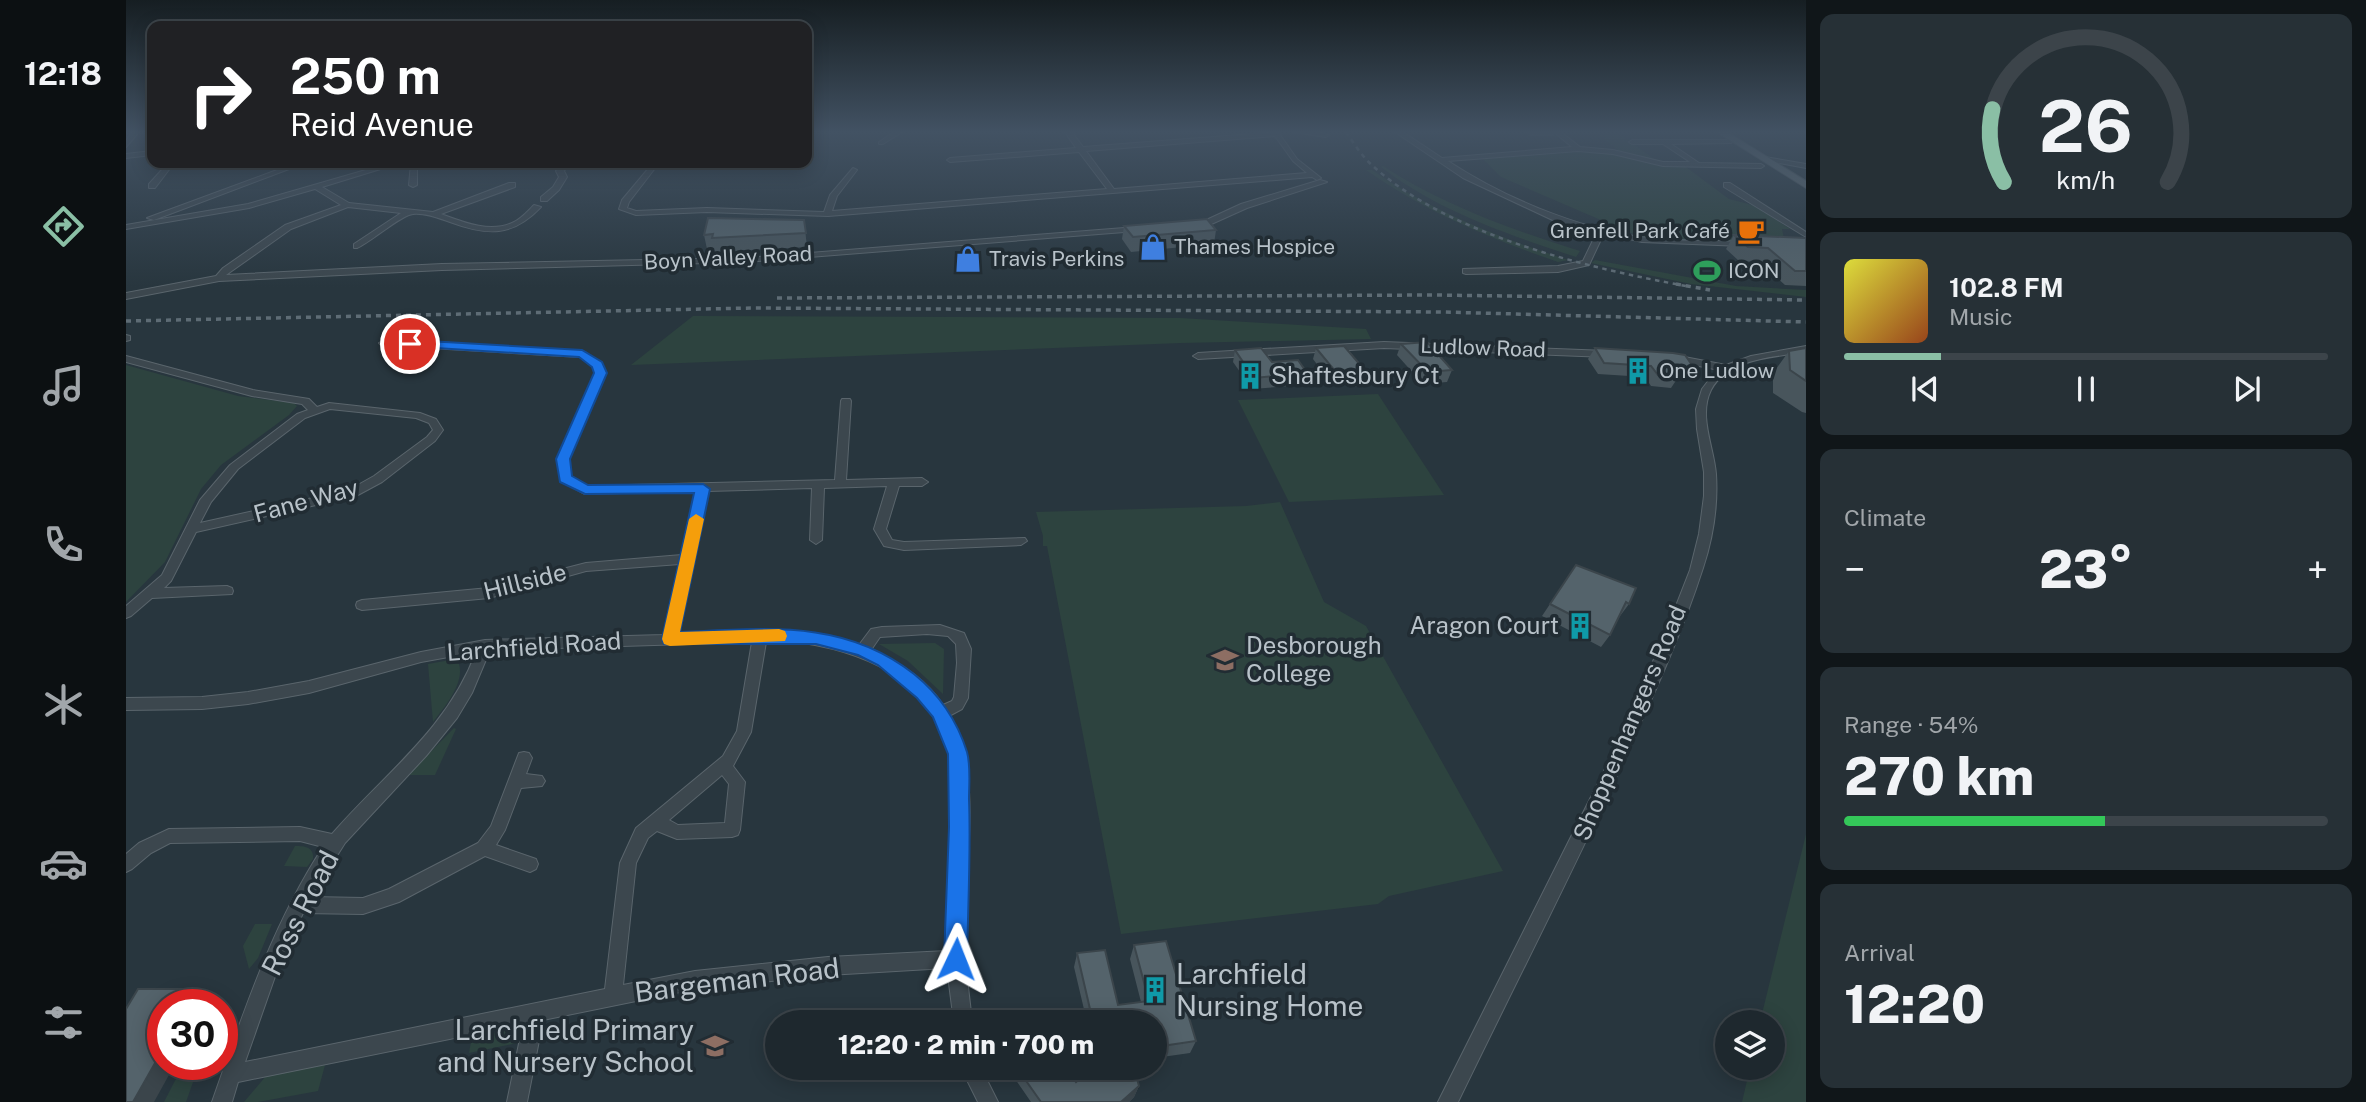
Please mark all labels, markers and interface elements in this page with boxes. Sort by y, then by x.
text: 250 m [290,47,441,105]
icon: right [175,49,266,140]
text: 12:18 [24,55,102,92]
text: 26 [2039,83,2133,168]
text: Reid Avenue [290,106,474,143]
text: km/h [2057,165,2115,195]
icon: directions [39,202,88,251]
cafe icon: Grenfell Park Café [1736,216,1766,246]
place label: Grenfell Park Café [1550,218,1730,243]
shop icon: Thames Hospice [1138,232,1168,262]
place label: Thames Hospice [1174,234,1335,259]
street label: Boyn Valley Road [643,241,813,274]
shop icon: Travis Perkins [953,244,983,274]
place label: Travis Perkins [989,246,1124,271]
sports icon: ICON [1692,256,1722,286]
place label: ICON [1728,258,1780,283]
text: 102.8 FM [1949,272,2064,303]
text: Music [1949,303,2013,330]
pin [380,314,440,374]
icon: arrive [391,325,429,363]
street label: Ludlow Road [1420,333,1546,362]
building icon: One Ludlow [1623,356,1653,386]
place label: One Ludlow [1659,358,1774,383]
icon: music [39,361,88,410]
building icon: Shaftesbury Ct [1235,361,1265,391]
place label: Shaftesbury Ct [1271,361,1440,389]
icon: previous [1906,370,1944,408]
icon: pause [2067,370,2105,408]
icon: next [2228,370,2266,408]
street label: Fane Way [250,473,361,527]
text: Climate [1844,504,1926,531]
icon: phone [39,520,88,569]
text: 23° [2039,539,2133,600]
text: − [1844,547,1865,592]
text: + [2307,547,2328,592]
street label: Hillside [480,557,569,605]
street label: Shoppenhangers Road [1567,601,1691,844]
place label: Aragon Court [1409,611,1559,639]
building icon: Aragon Court [1565,611,1595,641]
street label: Larchfield Road [446,626,622,666]
place label: Desborough College [1246,631,1382,687]
school or university icon: Desborough College [1210,645,1240,675]
icon: climate [39,680,88,729]
text: Range · 54% [1844,711,1978,738]
text: 270 km [1844,746,2034,807]
icon: car [39,839,88,888]
street label: Ross Road [254,845,345,981]
position arrow [919,922,993,996]
text: Arrival [1844,939,1915,966]
street label: Bargeman Road [632,951,841,1008]
place label: Larchfield Nursing Home [1176,957,1363,1022]
text: 12:20 [1844,974,1985,1035]
building icon: Larchfield Nursing Home [1140,975,1170,1005]
speed limit sign: 30 [147,989,238,1080]
icon: filters [39,998,88,1047]
map controls [1715,1010,1785,1080]
button: layers [1715,1010,1785,1080]
place label: Larchfield Primary and Nursery School [437,1013,694,1078]
text: 12:20 · 2 min · 700 m [838,1029,1094,1060]
school or university icon: Larchfield Primary and Nursery School [700,1031,730,1061]

